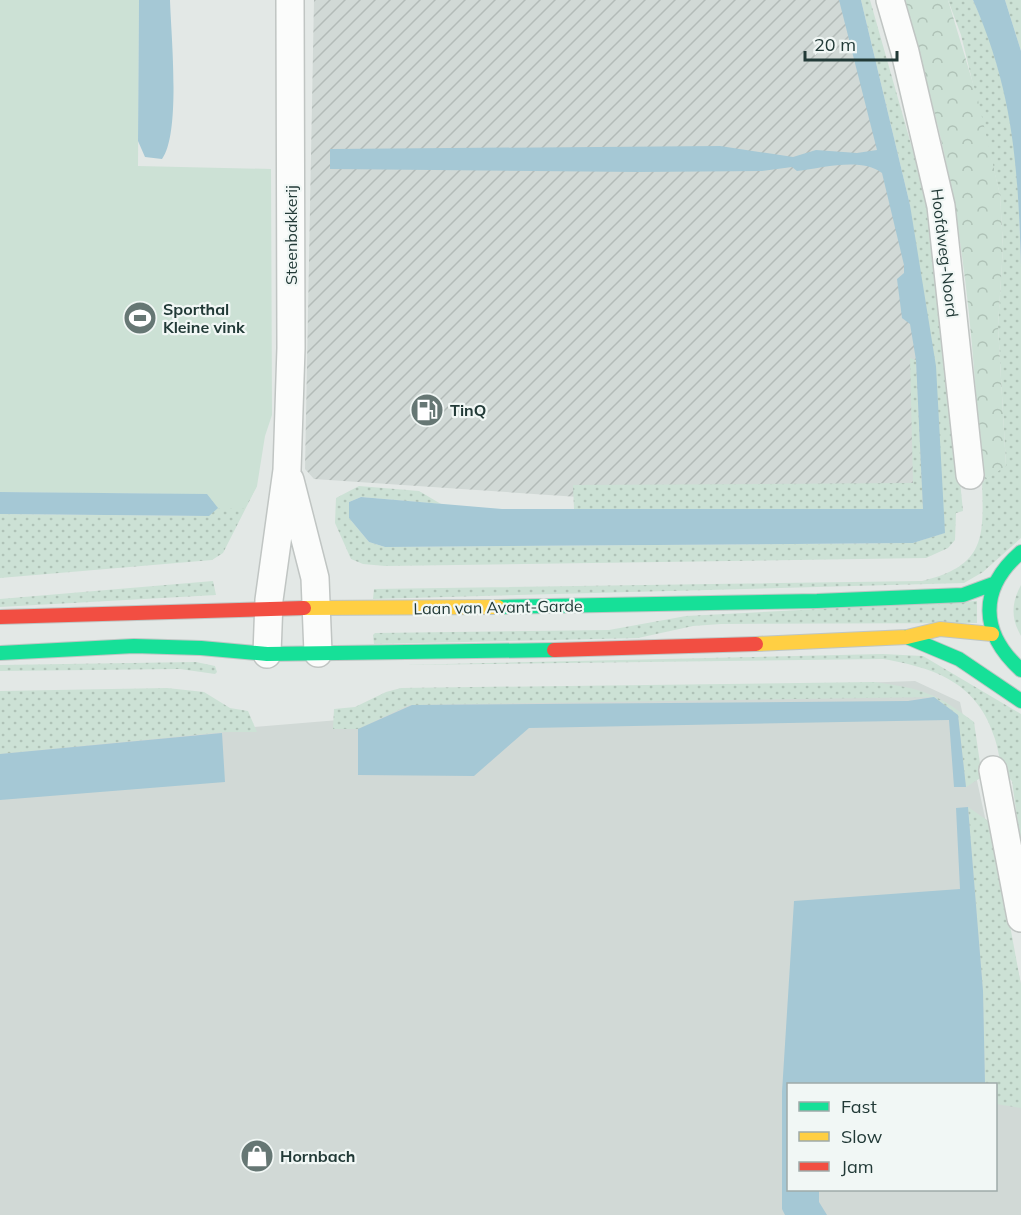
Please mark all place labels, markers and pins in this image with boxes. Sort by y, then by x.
place label: Sporthal Kleine vink [163,299,246,337]
sports icon: Sporthal Kleine vink [122,300,158,336]
fuel station icon: TinQ [409,392,445,428]
place label: TinQ [450,400,486,420]
shop icon: Hornbach [239,1138,275,1174]
place label: Hornbach [280,1146,355,1166]

